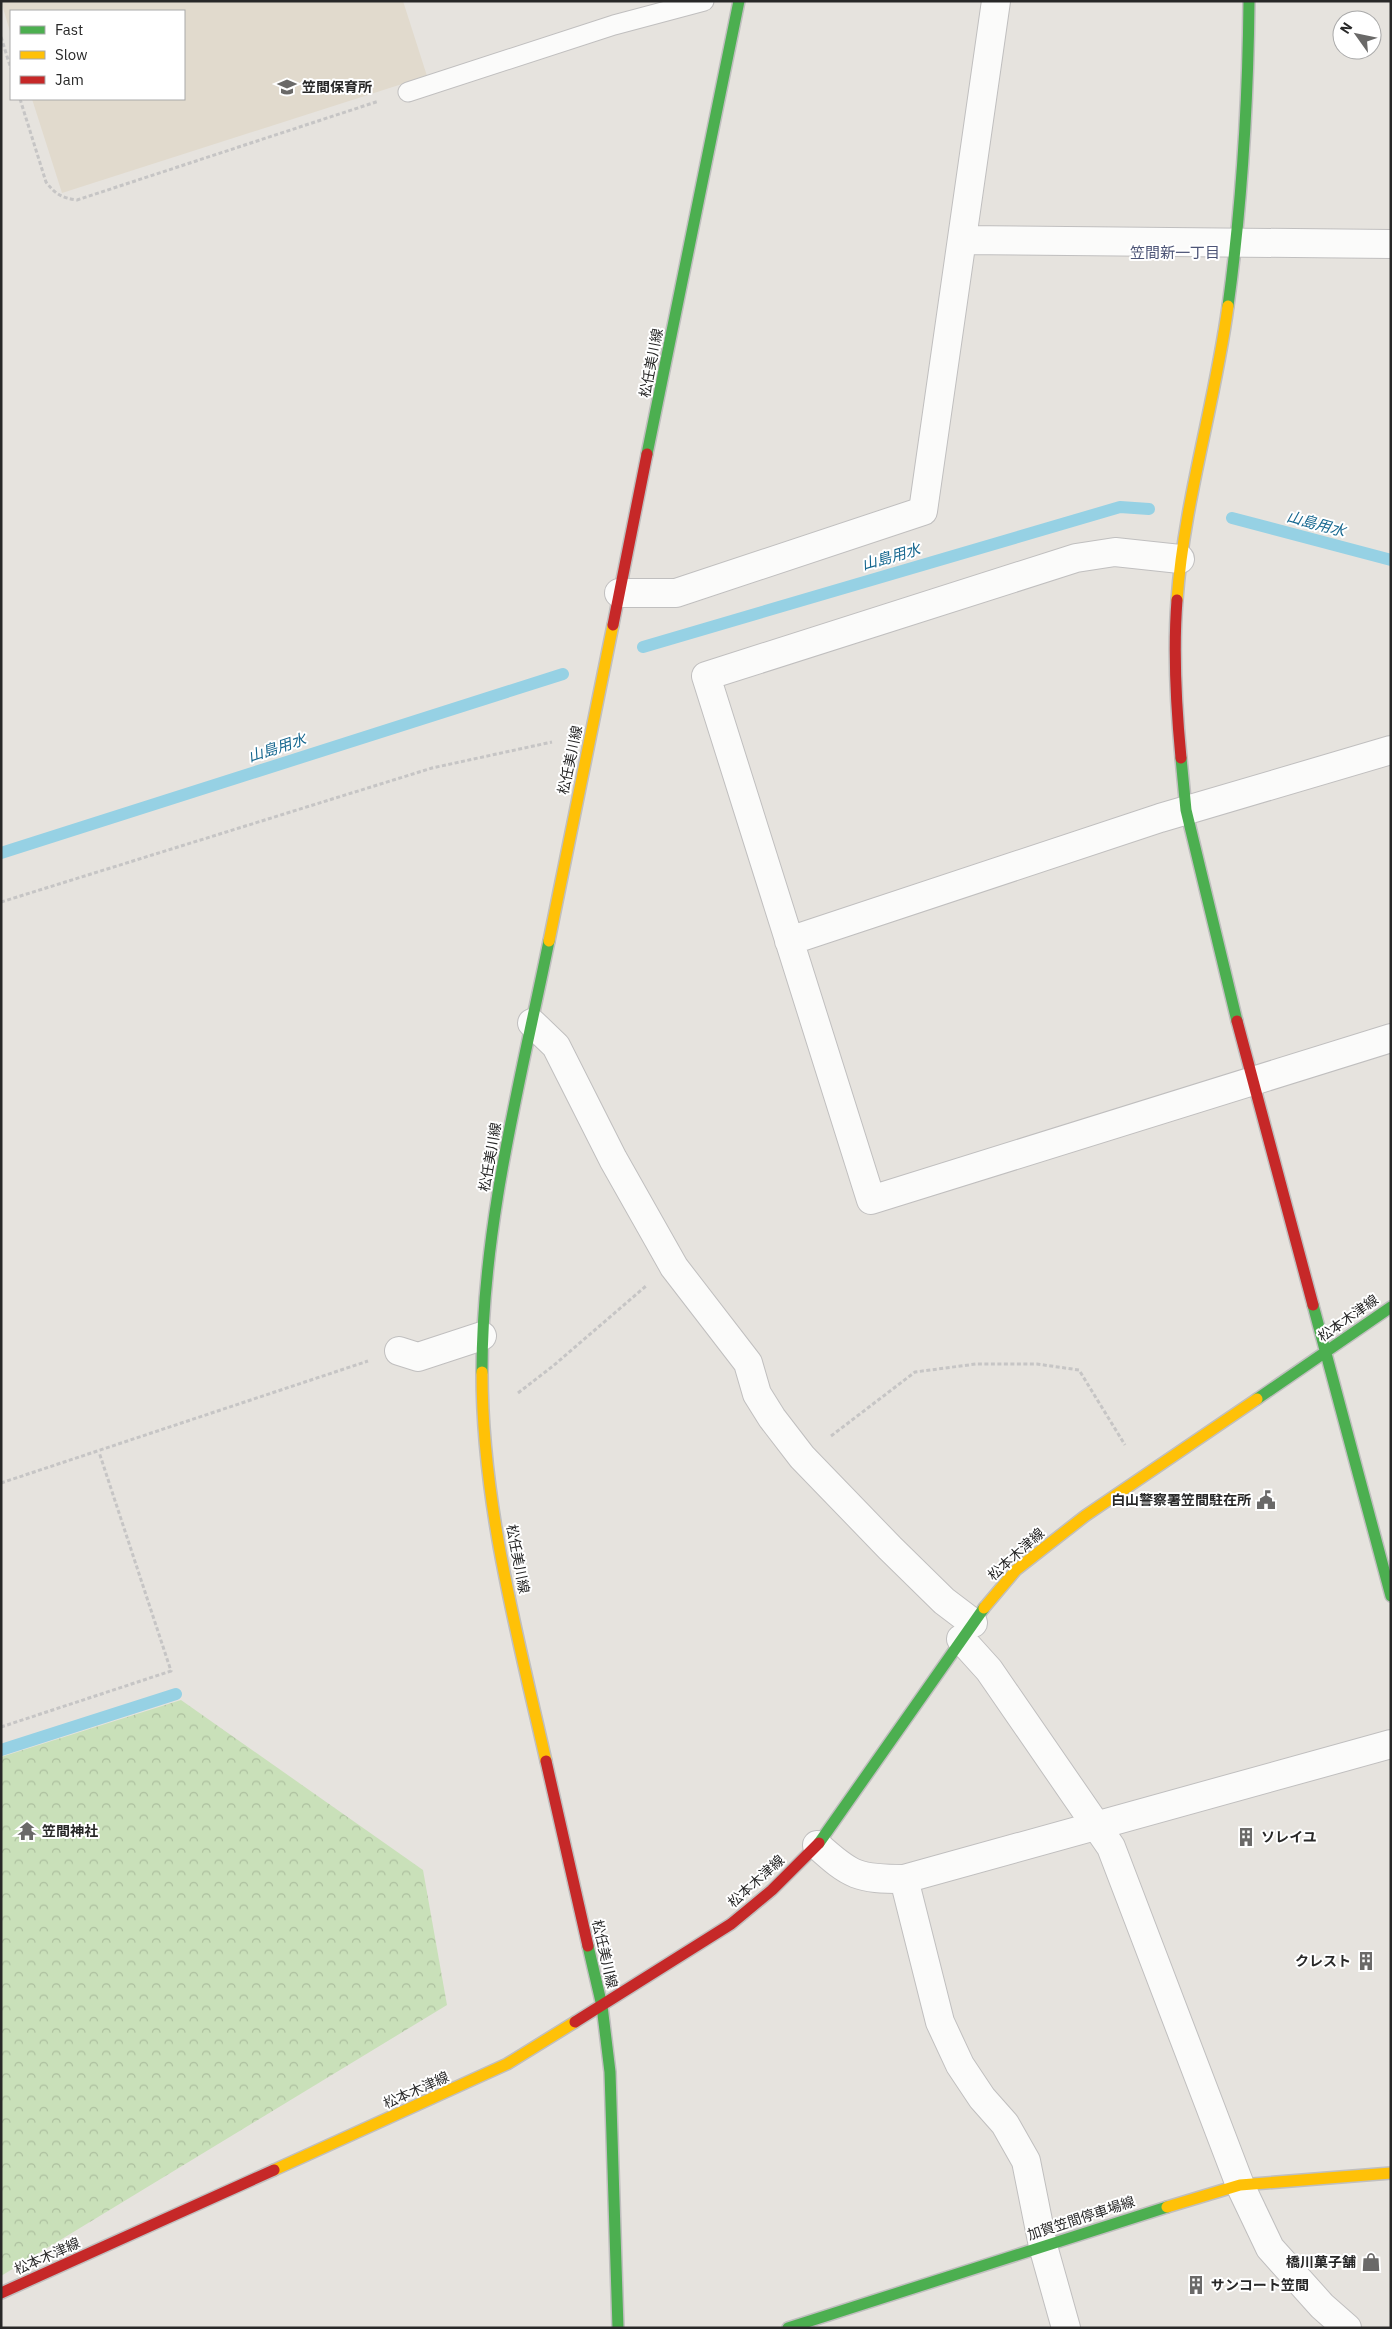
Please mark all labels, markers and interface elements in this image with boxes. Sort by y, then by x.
legend [10,10,185,100]
north arrow [1332,10,1382,60]
text: N [1336,19,1356,37]
text: Fast [55,20,83,39]
text: Slow [55,45,88,64]
text: Jam [55,70,84,89]
school or university icon: 笠間保育所 [276,76,298,98]
place label: 笠間保育所 [302,78,372,96]
district label: 笠間新一丁目 [1130,243,1220,262]
street label: 松任美川線 [635,327,667,399]
water label: 山島用水 [1285,507,1349,541]
water label: 山島用水 [859,539,924,574]
street label: 松任美川線 [554,724,586,796]
water label: 山島用水 [245,729,310,766]
street label: 松任美川線 [475,1121,505,1193]
street label: 松本木津線 [1314,1291,1382,1345]
public building icon: 白山警察署笠間駐在所 [1255,1489,1277,1511]
place label: 白山警察署笠間駐在所 [1111,1491,1251,1509]
street label: 松任美川線 [502,1523,534,1595]
street label: 松本木津線 [984,1524,1048,1584]
temple icon: 笠間神社 [16,1820,38,1842]
place label: 笠間神社 [42,1822,98,1840]
building icon: ソレイユ [1235,1826,1257,1848]
place label: ソレイユ [1261,1828,1317,1846]
street label: 松本木津線 [724,1851,788,1911]
street label: 松任美川線 [588,1918,622,1990]
building icon: クレスト [1355,1950,1377,1972]
place label: クレスト [1295,1952,1351,1970]
street label: 松本木津線 [380,2068,452,2112]
street label: 加賀笠間停車場線 [1025,2192,1137,2244]
street label: 松本木津線 [11,2234,83,2278]
shop icon: 橋川菓子舗 [1360,2251,1382,2273]
place label: 橋川菓子舗 [1286,2253,1356,2271]
building icon: サンコート笠間 [1185,2274,1207,2296]
place label: サンコート笠間 [1211,2276,1309,2294]

